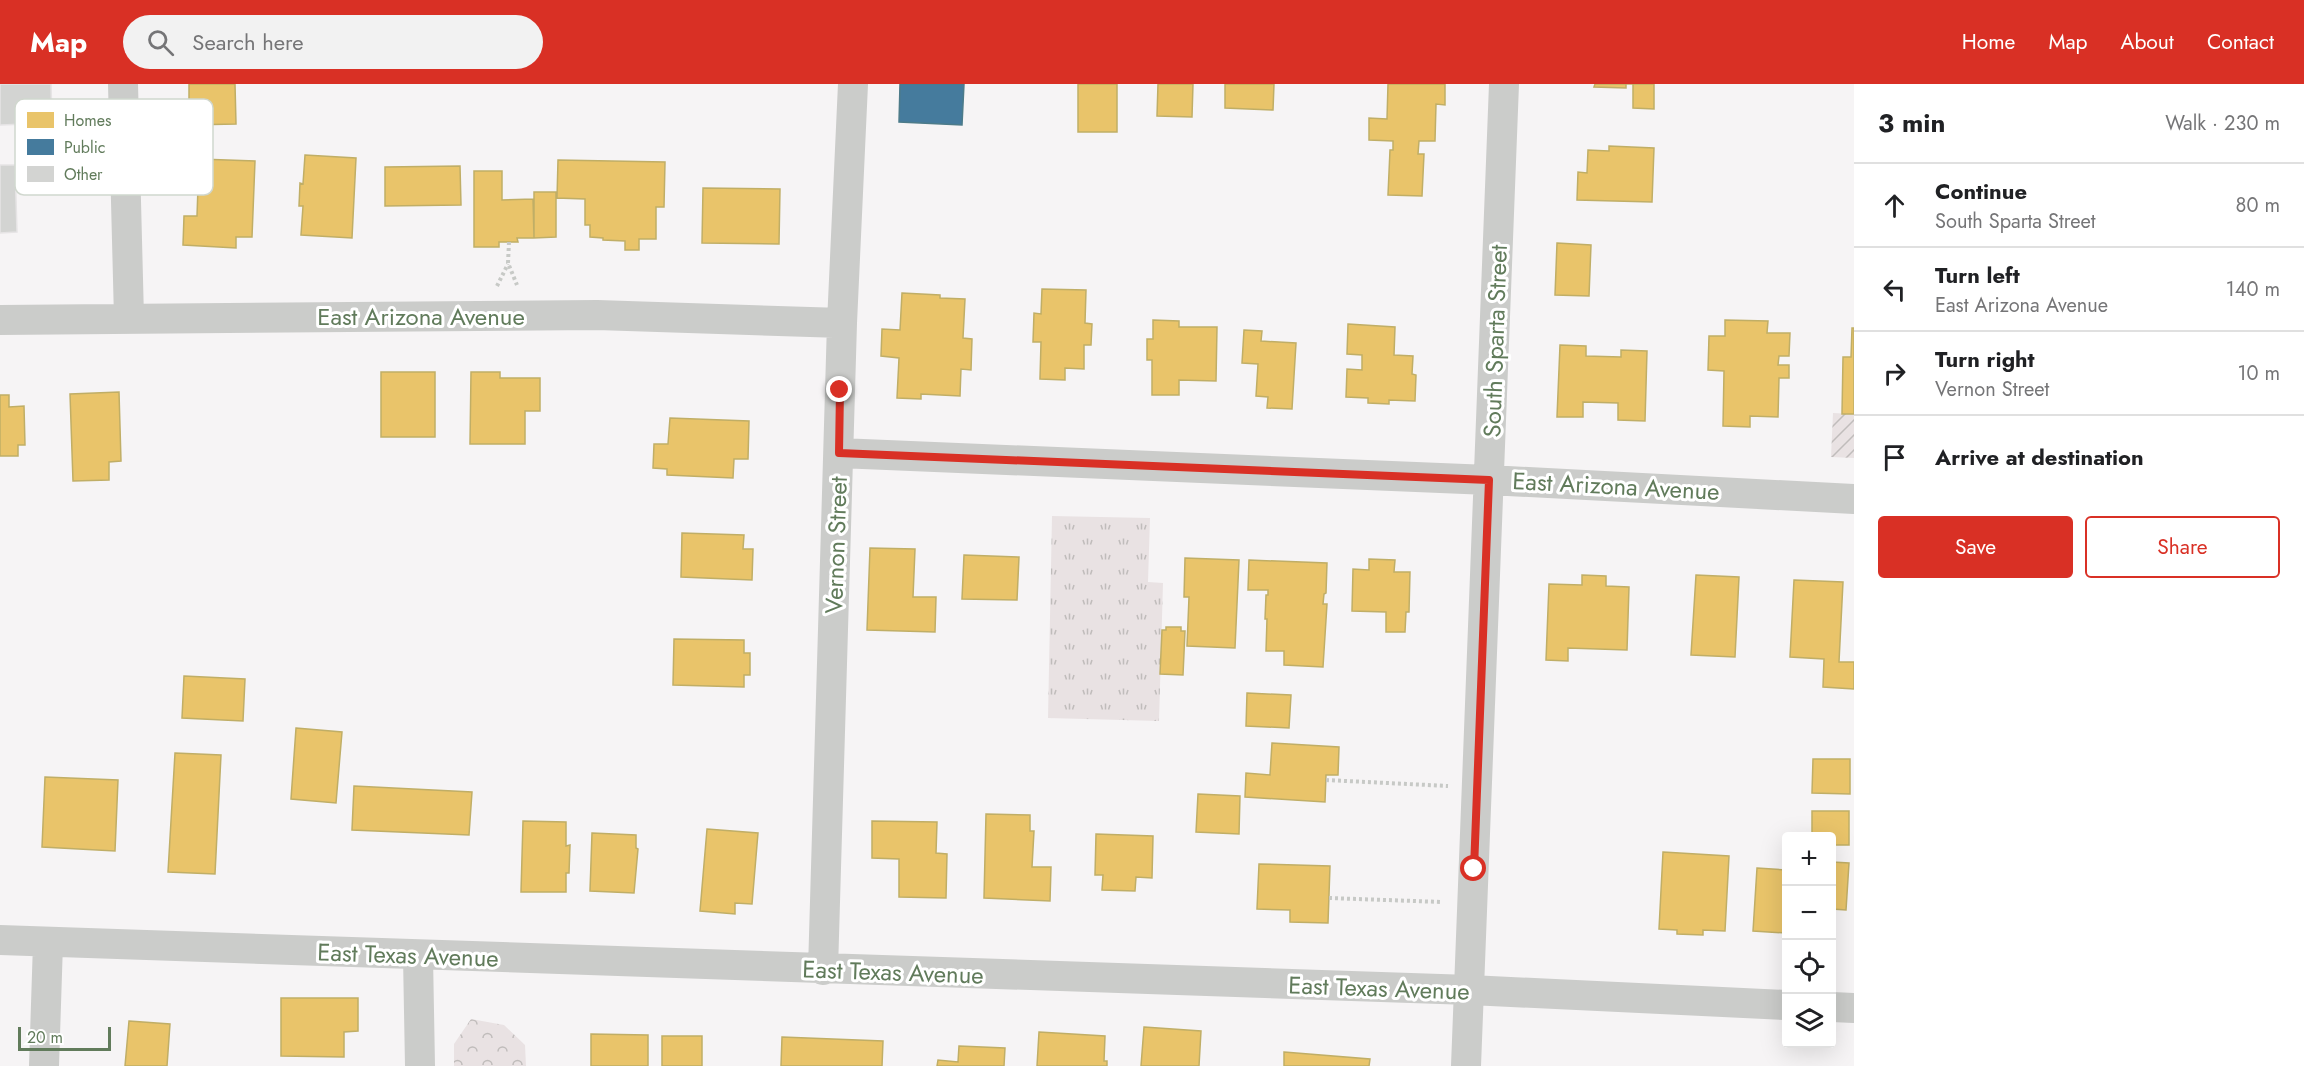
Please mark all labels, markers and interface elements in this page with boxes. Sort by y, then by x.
search box [123,15,543,69]
text: Map [30,22,87,63]
icon: search [144,26,177,59]
text: Search here [192,26,304,58]
text: Home [1962,27,2015,57]
text: Map [2048,27,2088,57]
text: About [2121,27,2174,57]
text: Contact [2207,27,2274,57]
legend [15,99,213,195]
text: 3 min [1878,104,1945,142]
text: Homes [64,109,111,132]
text: Walk · 230 m [2165,109,2280,138]
text: Public [64,136,105,159]
text: Other [64,163,103,186]
text: Continue [1935,175,2027,207]
icon: ahead [1878,189,1911,222]
text: 80 m [2235,191,2280,220]
text: South Sparta Street [1935,207,2096,236]
street label: South Sparta Street [1474,244,1516,438]
text: Turn left [1935,259,2020,291]
icon: left [1878,273,1911,306]
text: 140 m [2226,275,2280,304]
text: East Arizona Avenue [1935,291,2108,320]
street label: East Arizona Avenue [317,299,525,334]
text: Turn right [1935,343,2035,375]
icon: right [1878,357,1911,390]
text: 10 m [2237,359,2280,388]
text: Vernon Street [1935,375,2049,404]
route end [826,376,852,402]
icon: arrive [1878,441,1911,474]
text: Arrive at destination [1935,441,2144,473]
street label: East Arizona Avenue [1511,463,1721,509]
street label: Vernon Street [816,476,856,614]
button: Save [1878,516,2073,578]
button: Share [2085,516,2280,578]
map controls [1782,832,1836,1048]
button: + [1782,832,1836,886]
route start [1460,855,1486,881]
button: − [1782,886,1836,940]
street label: East Texas Avenue [317,934,499,976]
button: locate [1782,940,1836,994]
street label: East Texas Avenue [802,951,984,993]
street label: East Texas Avenue [1288,967,1470,1009]
button: layers [1782,994,1836,1048]
scale bar [18,1024,111,1052]
text: 20 m [27,1026,63,1049]

